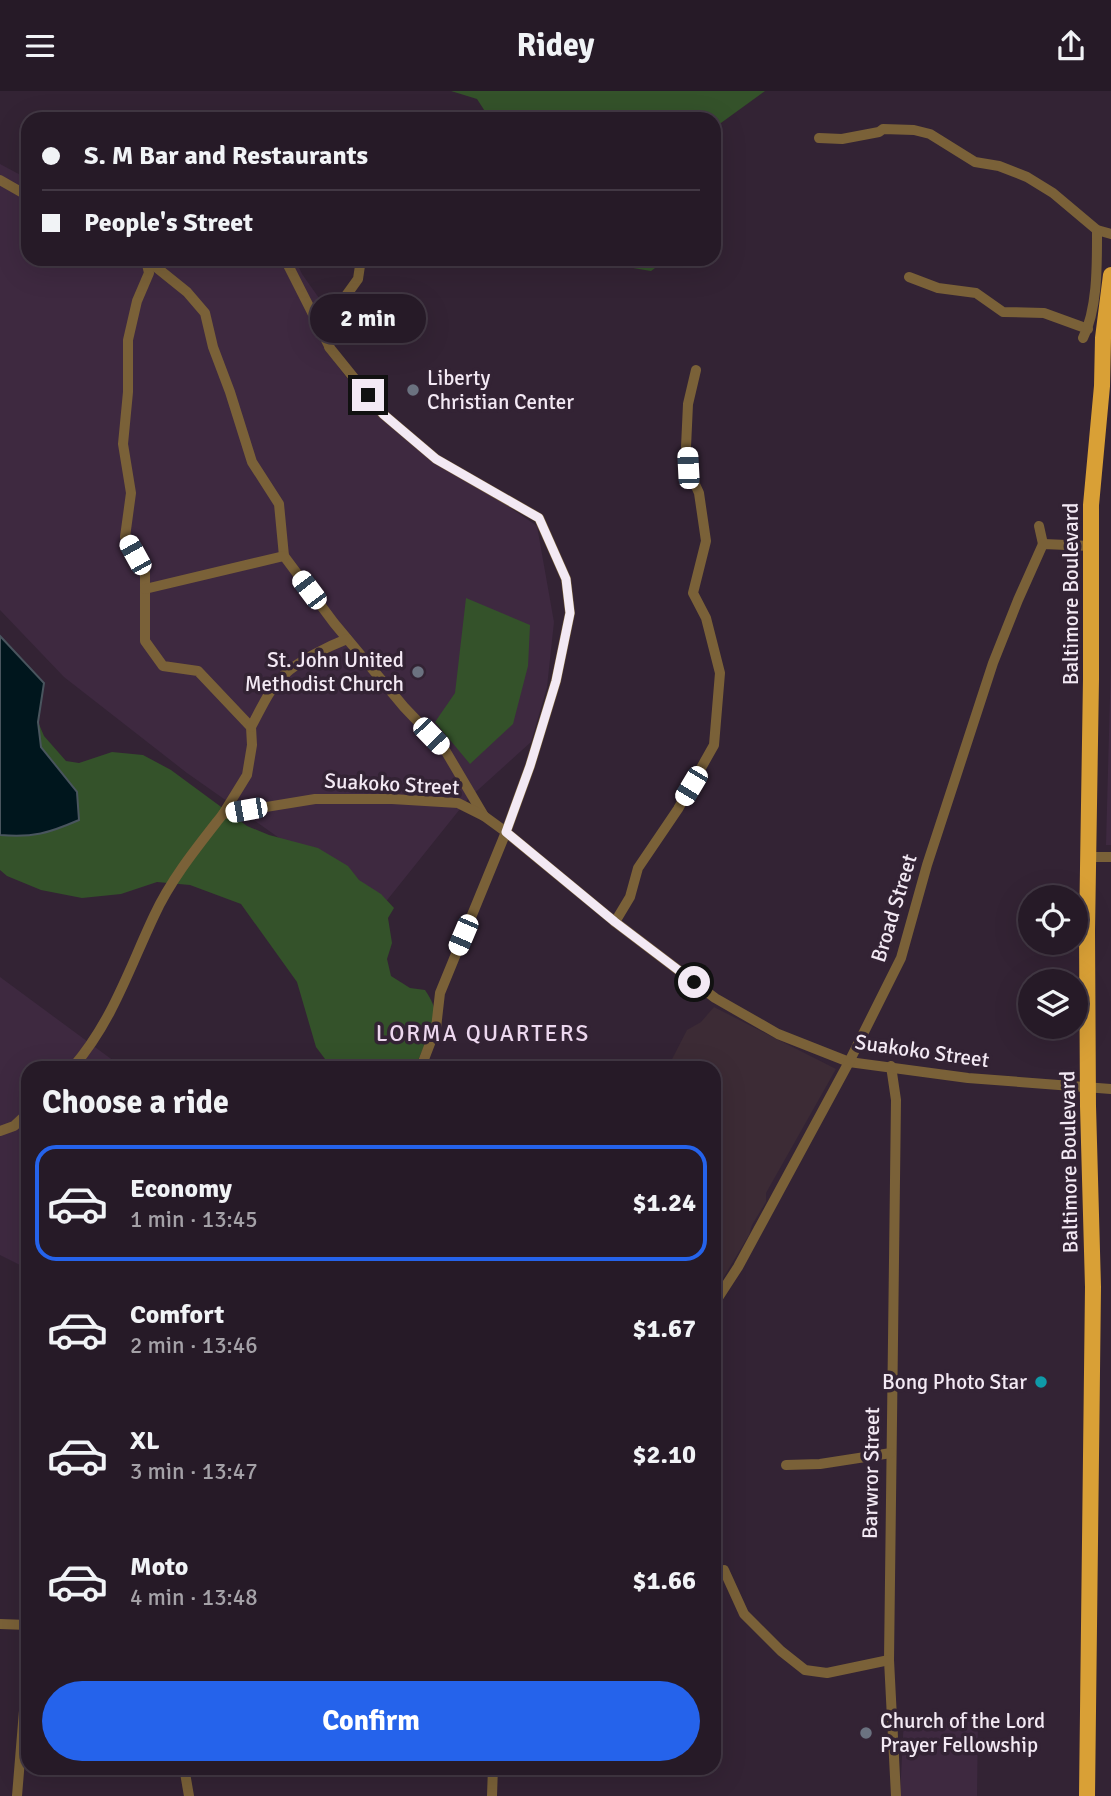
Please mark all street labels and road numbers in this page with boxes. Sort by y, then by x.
street label: Baltimore Boulevard [1058,503,1084,685]
street label: Suakoko Street [324,767,460,801]
street label: Broad Street [865,851,923,965]
street label: Suakoko Street [853,1029,991,1073]
street label: Baltimore Boulevard [1054,1070,1084,1254]
street label: Barwror Street [857,1407,885,1539]

